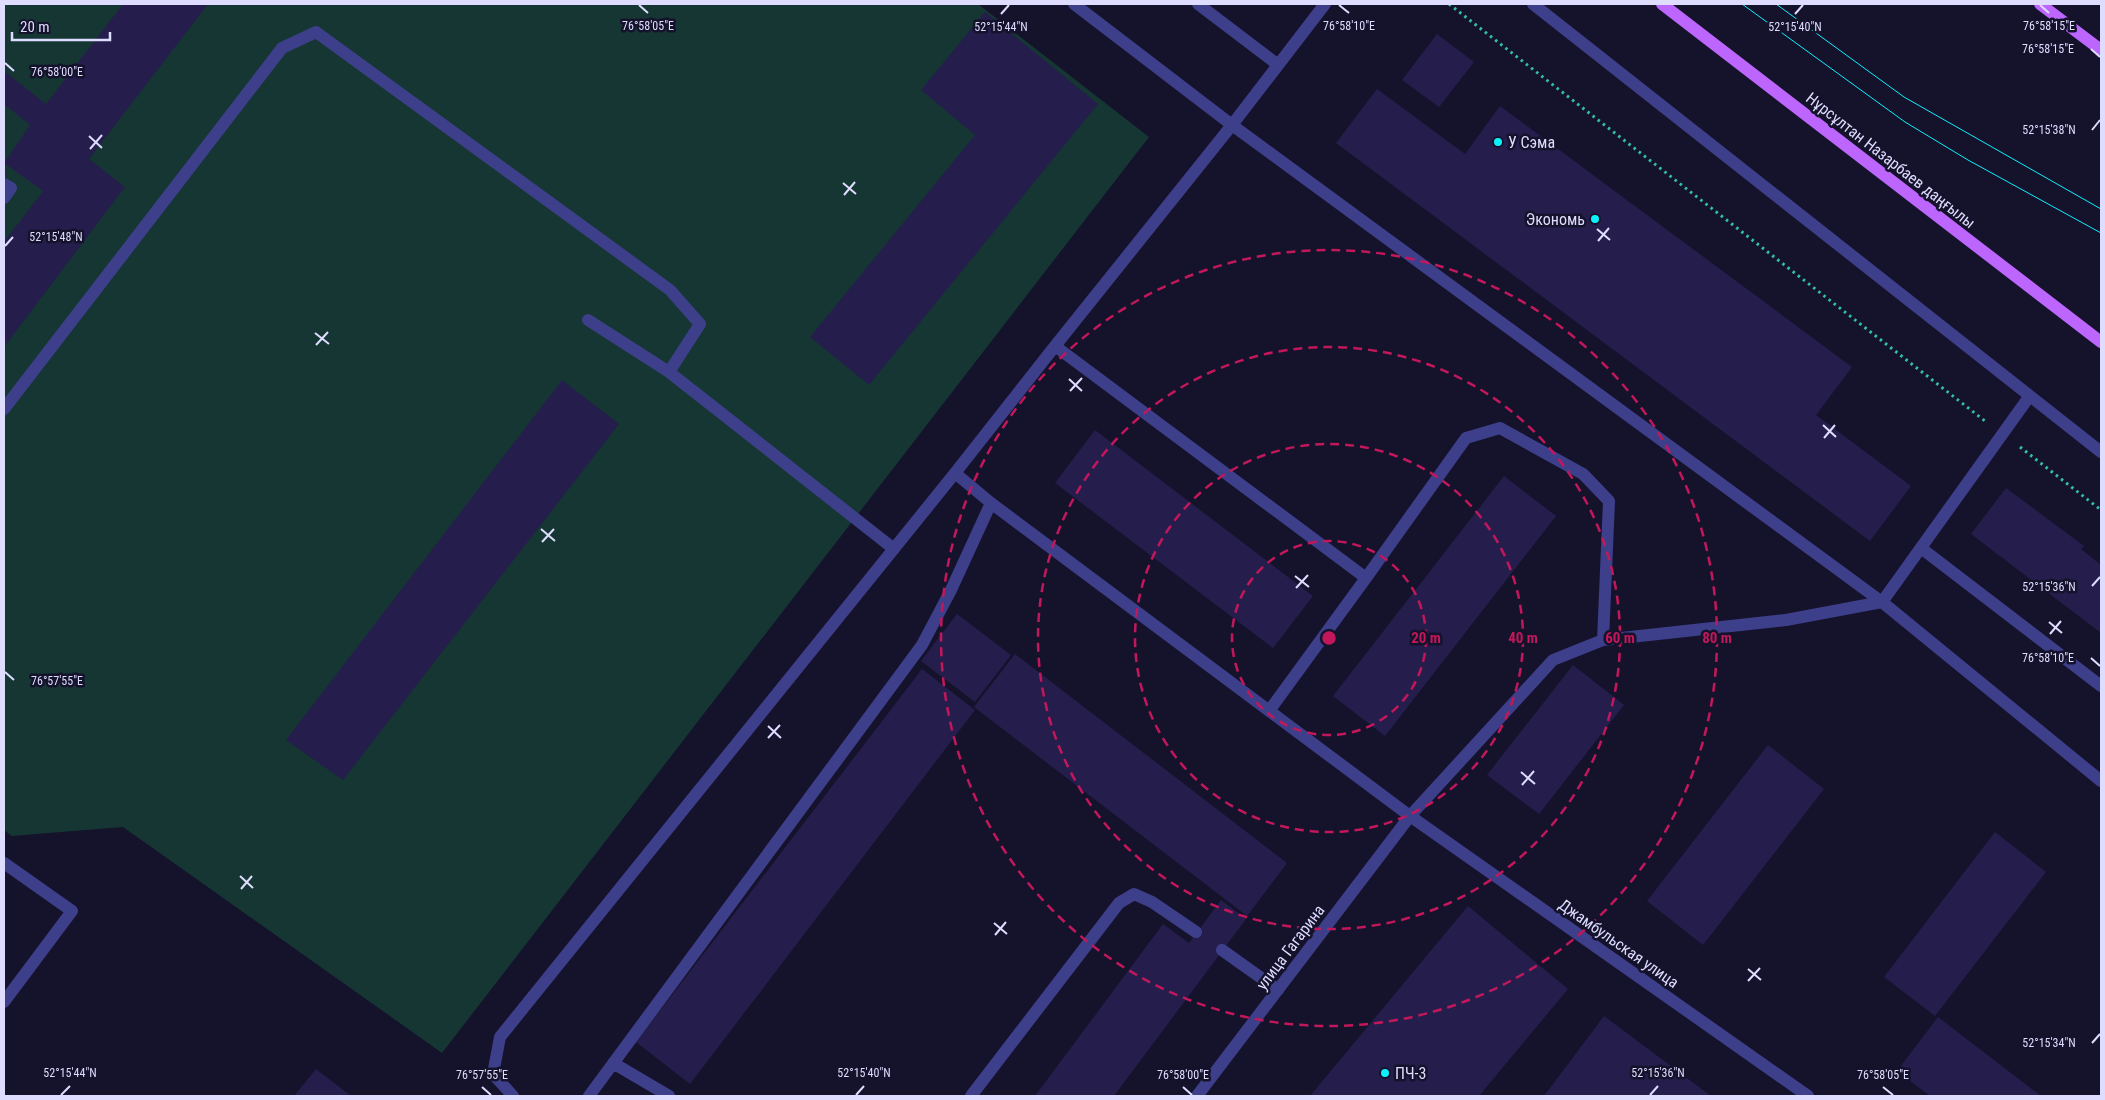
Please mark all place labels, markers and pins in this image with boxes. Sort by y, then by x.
place label: У Сэма [1508,133,1555,152]
marker: У Сэма [1492,136,1504,148]
place label: Экономь [1526,210,1585,229]
marker: Экономь [1589,213,1601,225]
centre of rings [1320,629,1338,647]
place label: ПЧ-3 [1395,1064,1426,1083]
marker: ПЧ-3 [1379,1067,1391,1079]

